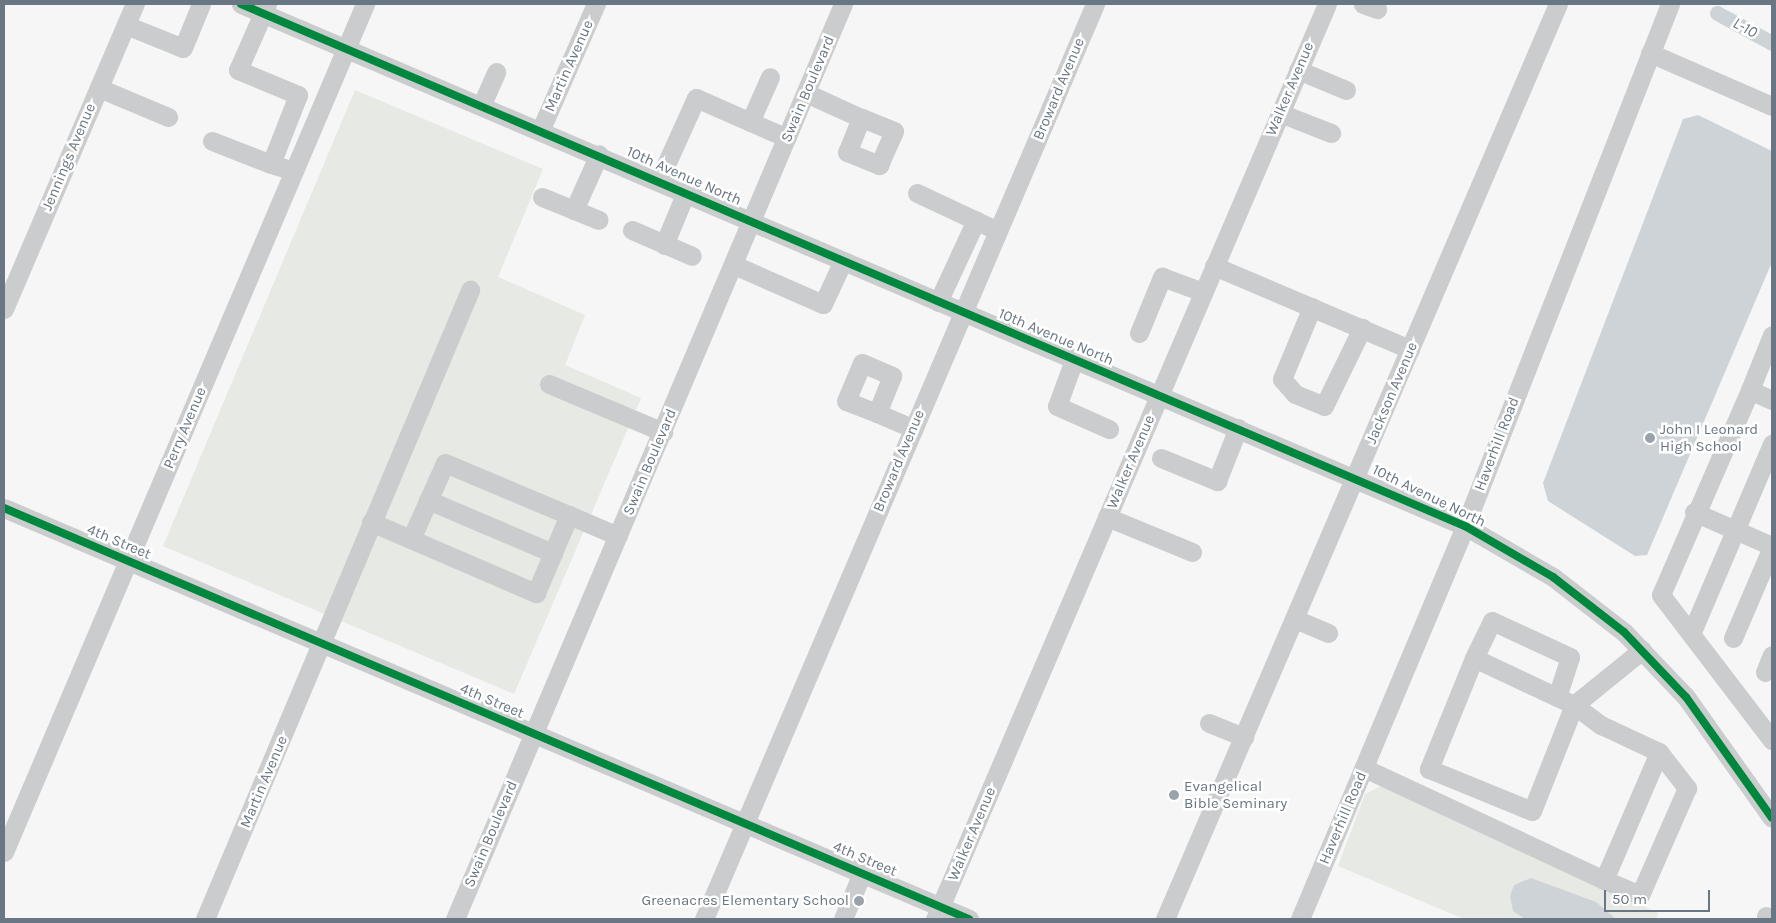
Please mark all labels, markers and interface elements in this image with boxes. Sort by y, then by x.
water label: L-10 [1729,14,1761,42]
street label: Martin Avenue [541,17,597,115]
street label: Swain Boulevard [777,33,839,145]
street label: Broward Avenue [1029,35,1089,143]
street label: Walker Avenue [1262,40,1318,138]
street label: Jennings Avenue [38,101,100,213]
street label: 10th Avenue North [624,143,744,209]
street label: 10th Avenue North [996,305,1116,369]
street label: Jackson Avenue [1363,340,1421,446]
street label: Perry Avenue [160,385,210,471]
street label: Haverhill Road [1471,395,1523,493]
street label: Swain Boulevard [619,406,681,518]
street label: Broward Avenue [869,407,929,515]
street label: Walker Avenue [1103,413,1159,511]
place label: John I Leonard High School [1660,420,1758,455]
marker: John I Leonard High School [1644,432,1656,444]
street label: 10th Avenue North [1370,461,1488,531]
street label: 4th Street [84,520,154,564]
street label: 4th Street [457,679,527,723]
street label: Martin Avenue [236,733,292,831]
street label: Haverhill Road [1315,769,1371,867]
place label: Evangelical Bible Seminary [1184,777,1287,812]
street label: Swain Boulevard [460,778,522,890]
street label: Walker Avenue [944,785,1000,883]
marker: Evangelical Bible Seminary [1168,789,1180,801]
street label: 4th Street [830,837,900,881]
scale bar [1606,880,1712,912]
text: 50 m [1612,890,1647,908]
place label: Greenacres Elementary School [641,892,849,910]
marker: Greenacres Elementary School [853,895,865,907]

